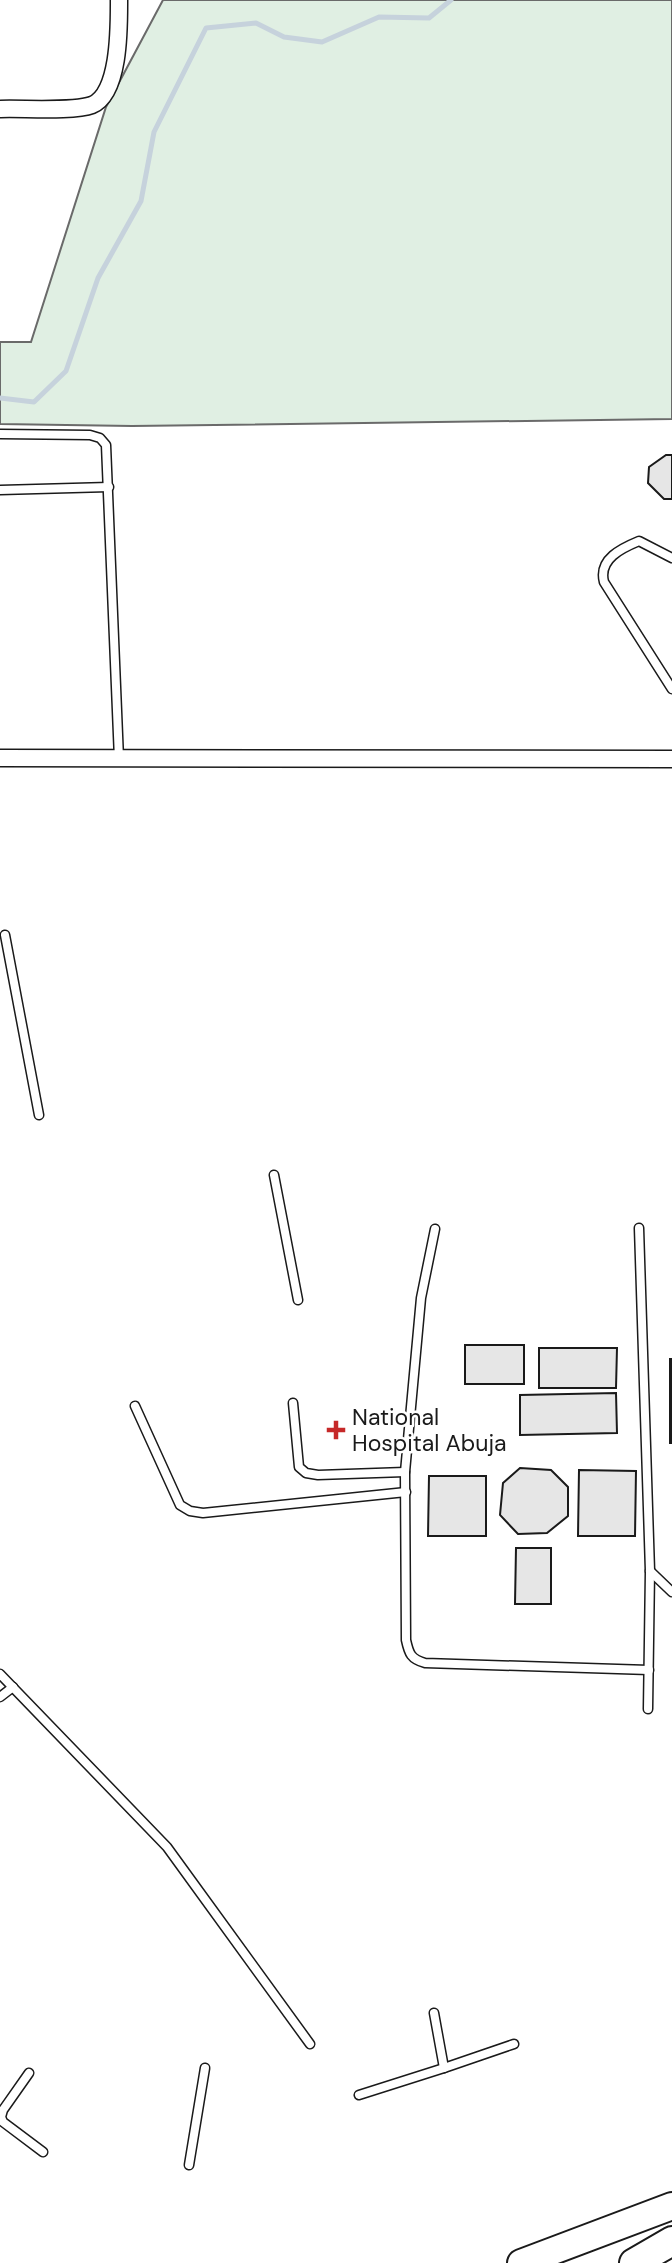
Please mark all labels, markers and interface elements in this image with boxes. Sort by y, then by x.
place label: National Hospital Abuja [352,1402,507,1458]
marker: National Hospital Abuja [326,1420,346,1440]

